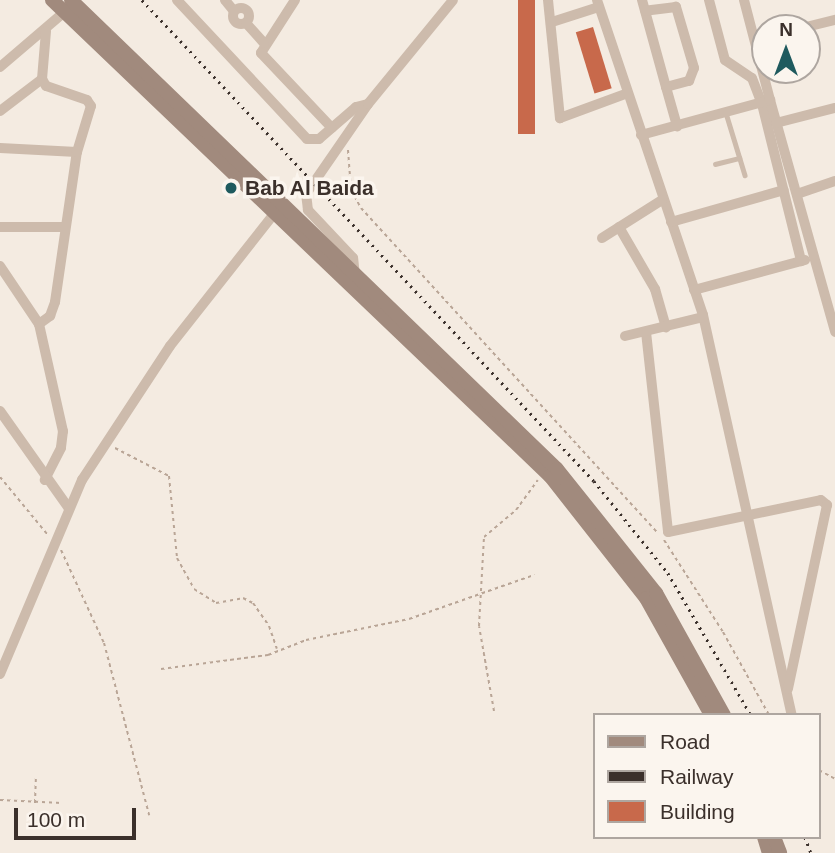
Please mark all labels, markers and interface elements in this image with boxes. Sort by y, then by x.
north arrow [751,14,821,84]
text: N [779,19,793,40]
place label: Bab Al Baida [245,175,375,201]
marker: Bab Al Baida [223,180,239,196]
legend [594,713,821,839]
text: Road [660,730,710,753]
text: Railway [660,765,734,788]
scale bar [18,794,140,838]
text: Building [660,800,735,823]
text: 100 m [27,808,85,831]

